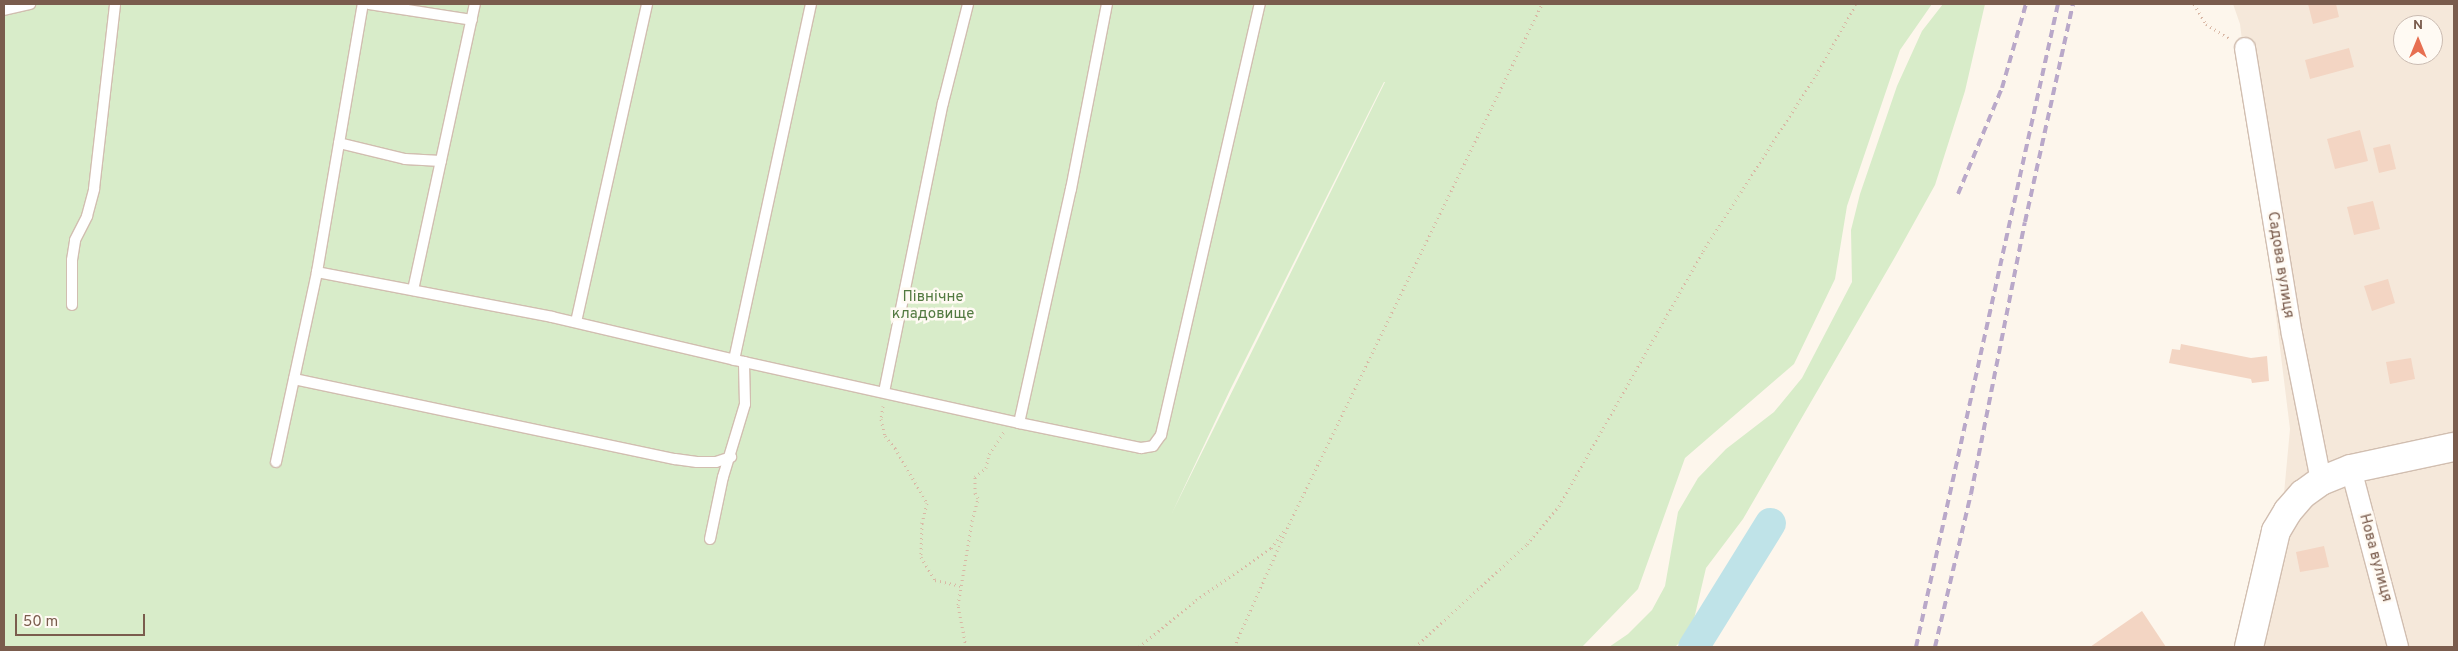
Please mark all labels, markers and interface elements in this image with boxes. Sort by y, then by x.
north arrow [2393,15,2443,65]
text: N [2413,17,2423,34]
street label: Садова вулиця [2263,210,2297,320]
park label: Північне кладовище [892,288,974,323]
street label: Нова вулиця [2355,512,2395,604]
scale bar [18,604,148,636]
text: 50 m [23,613,58,632]

